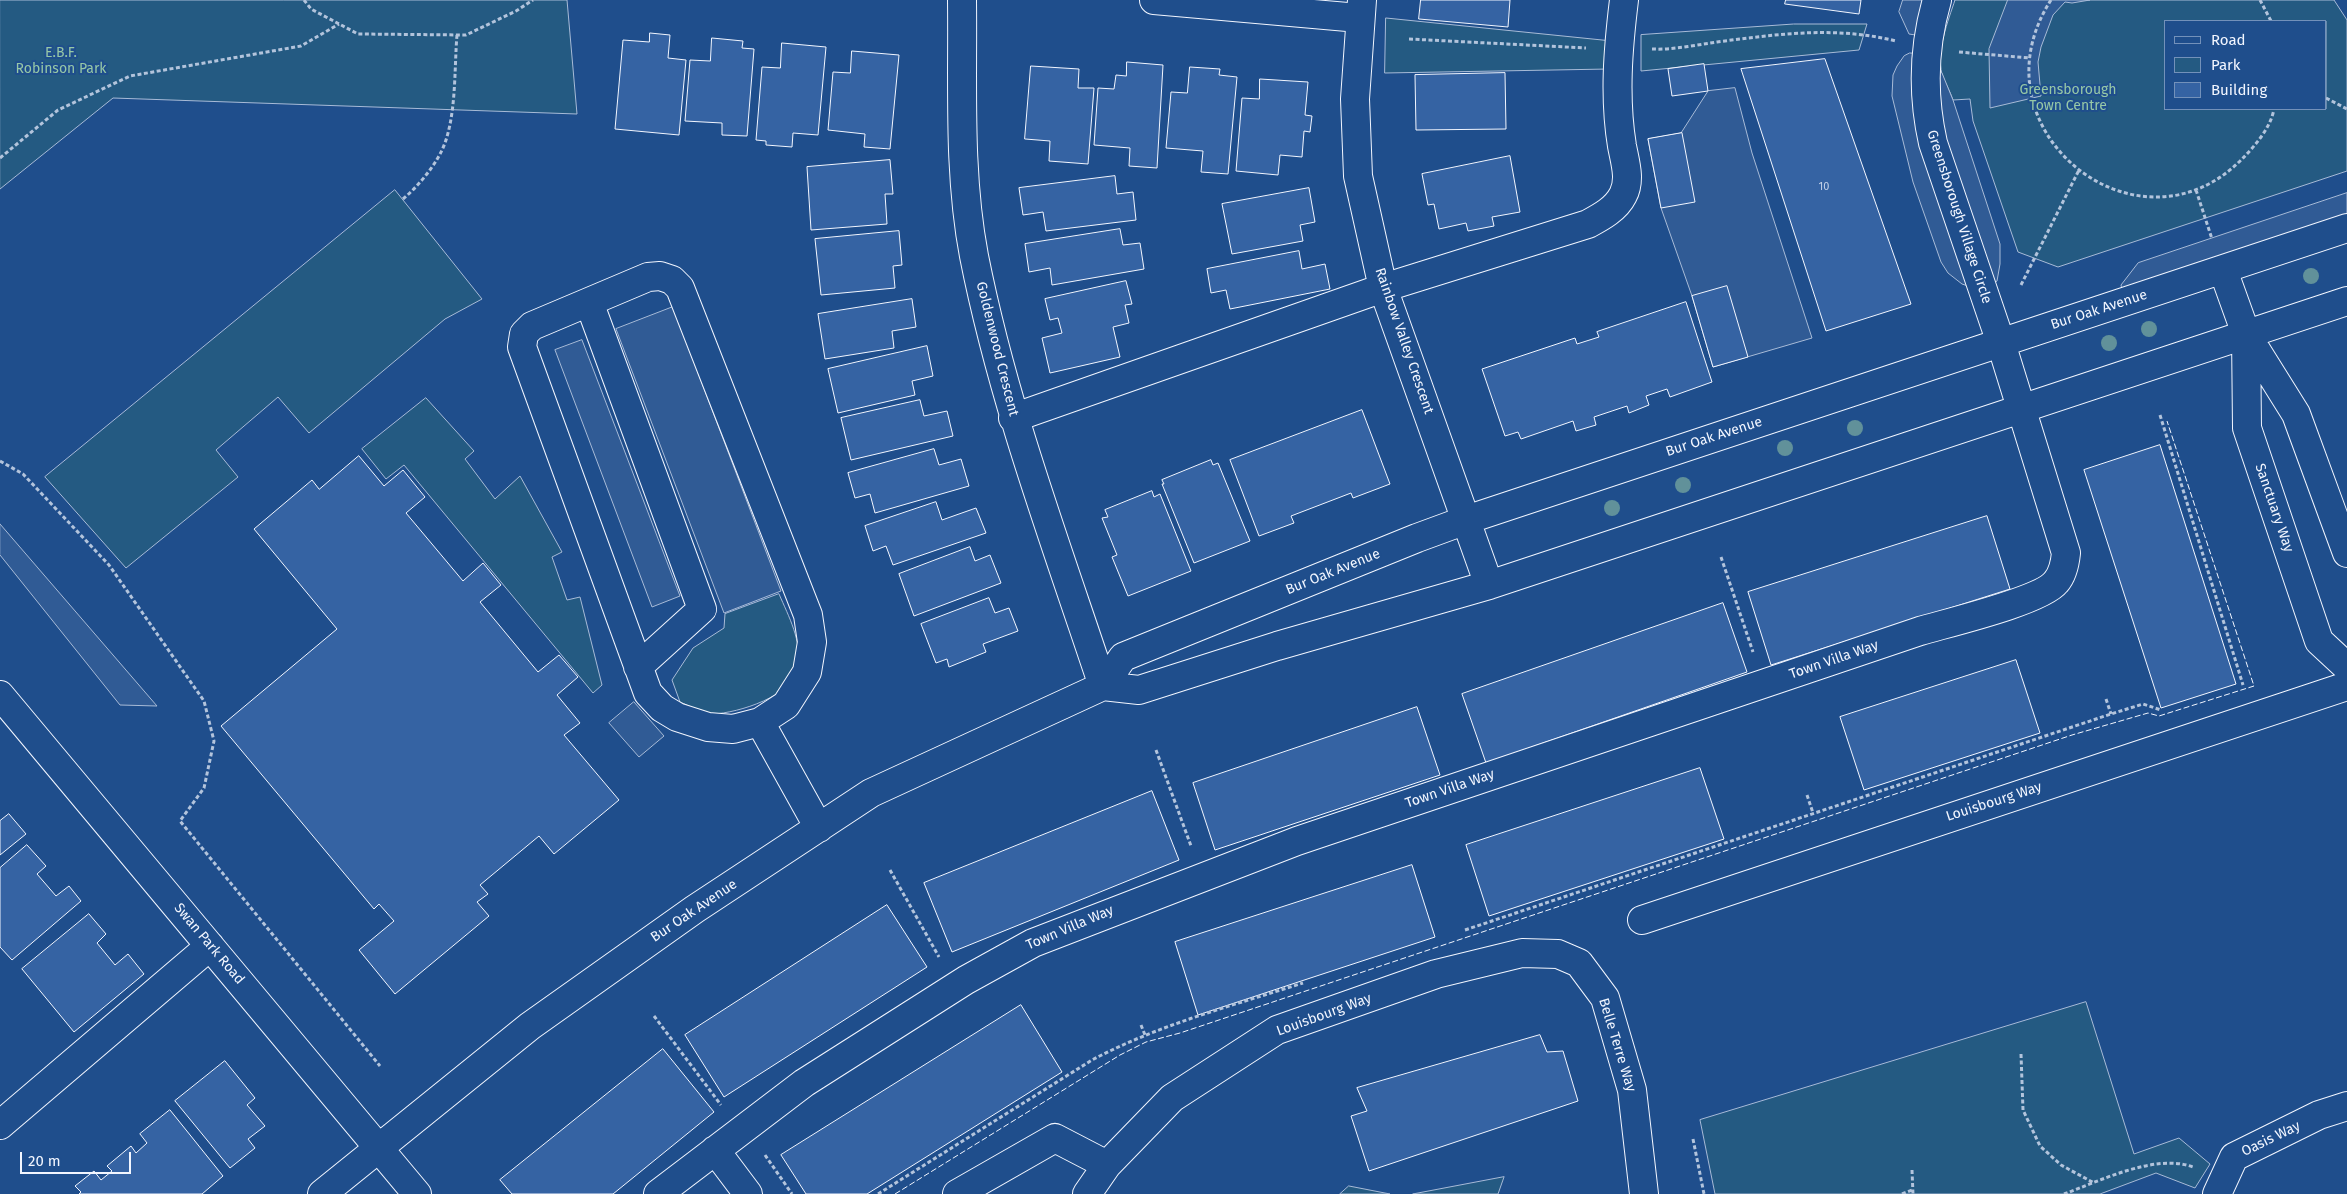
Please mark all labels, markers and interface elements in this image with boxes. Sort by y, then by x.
legend [2164,20,2327,110]
text: Road [2211,31,2246,49]
park label: E.B.F. Robinson Park [15,45,107,78]
text: Park [2211,56,2241,74]
text: Building [2211,81,2267,99]
park label: Greensborough Town Centre [2019,82,2117,114]
street label: Greensborough Village Circle [1923,128,1995,306]
house number: 10 [1819,180,1829,194]
street label: Rainbow Valley Crescent [1371,266,1437,416]
street label: Goldenwood Crescent [972,280,1022,418]
street label: Bur Oak Avenue [2049,287,2149,333]
street label: Bur Oak Avenue [1664,414,1764,460]
street label: Sanctuary Way [2251,462,2297,554]
street label: Bur Oak Avenue [1283,545,1383,599]
street label: Town Villa Way [1787,637,1881,683]
street label: Town Villa Way [1403,766,1497,812]
street label: Louisbourg Way [1944,779,2044,825]
street label: Bur Oak Avenue [648,876,740,946]
street label: Swan Park Road [170,900,248,988]
street label: Town Villa Way [1024,902,1116,954]
street label: Louisbourg Way [1274,990,1374,1040]
street label: Belle Terre Way [1595,996,1639,1094]
street label: Oasis Way [2239,1118,2303,1160]
scale bar [22,1142,134,1174]
text: 20 m [28,1152,61,1170]

